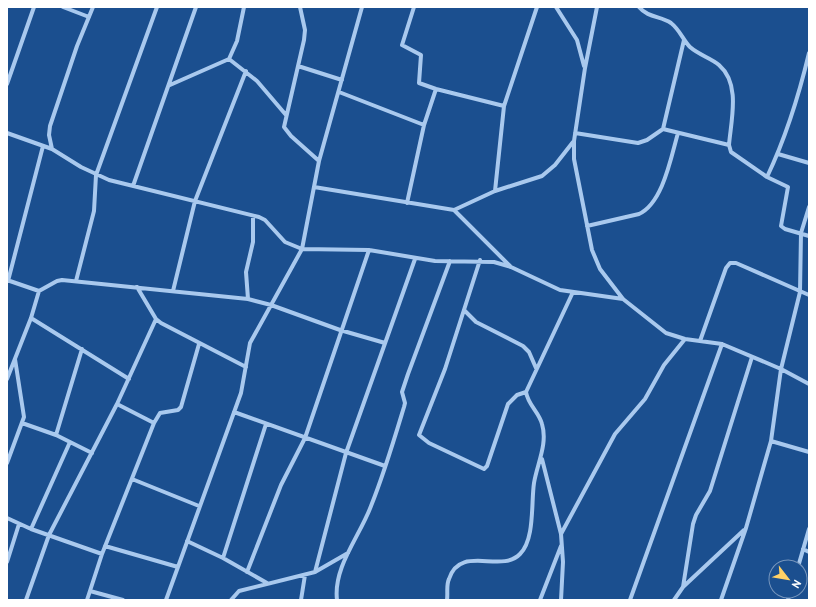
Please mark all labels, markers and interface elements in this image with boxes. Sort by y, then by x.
north arrow [768,559,808,599]
text: N [789,577,804,591]

